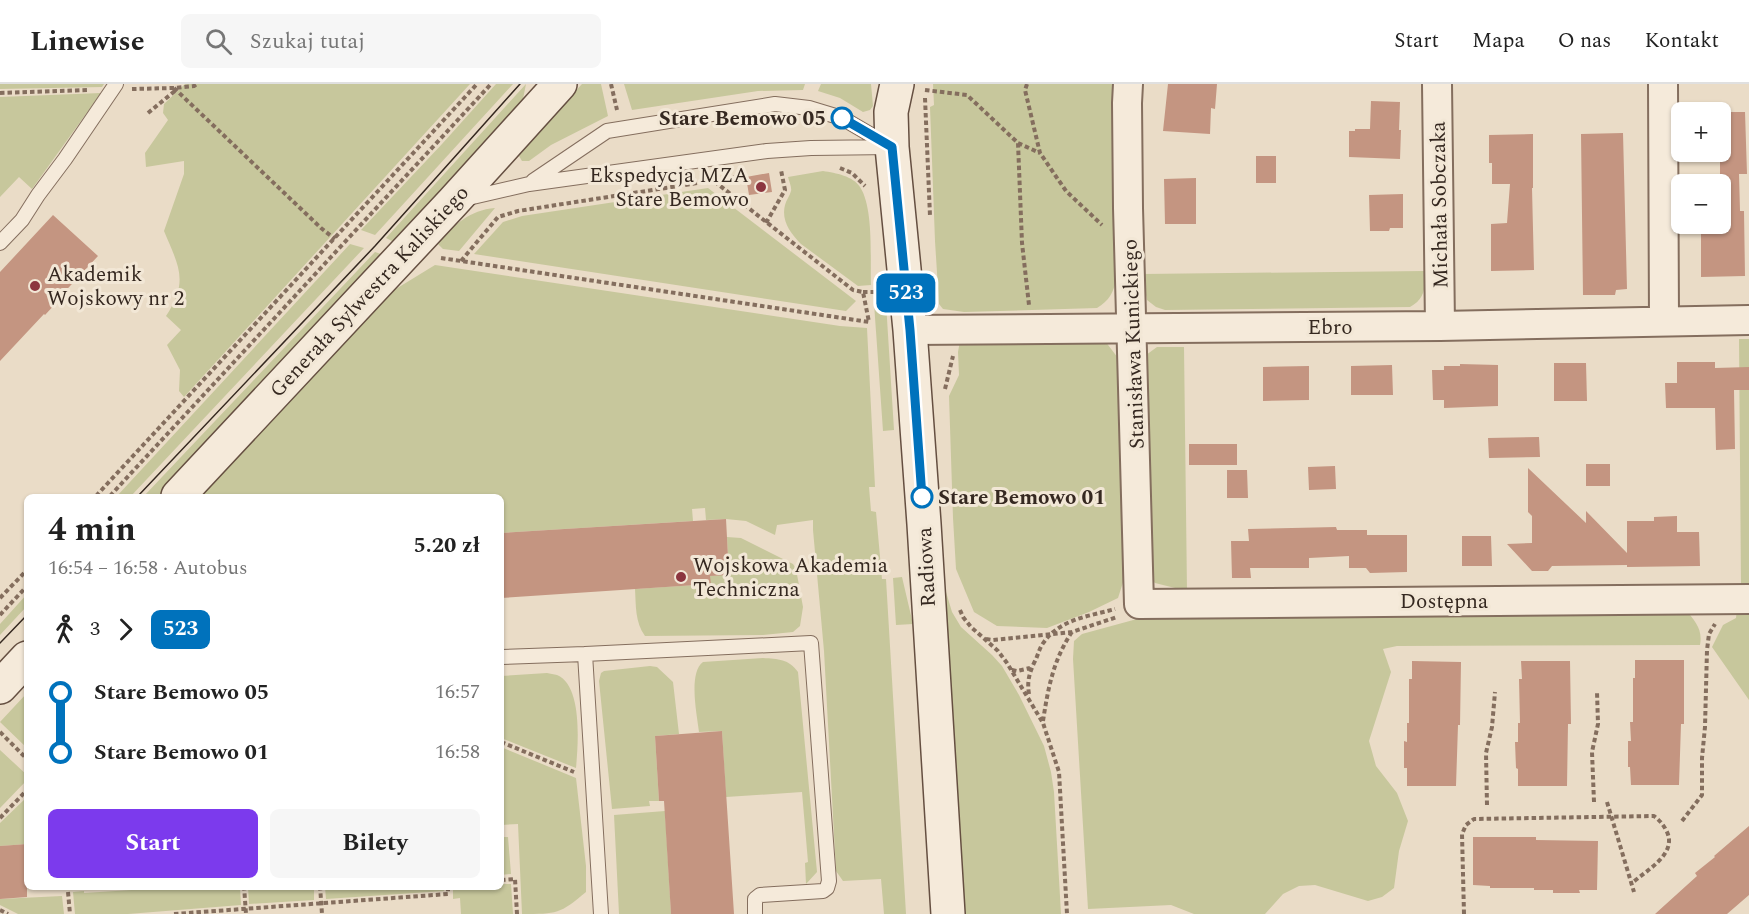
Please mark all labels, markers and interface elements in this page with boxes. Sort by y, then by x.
search box [181,14,601,68]
text: Linewise [30,20,145,63]
icon: search [202,25,235,58]
text: Szukaj tutaj [250,25,365,58]
text: Start [1394,25,1439,57]
text: Mapa [1472,25,1525,57]
text: O nas [1558,25,1611,57]
text: Kontakt [1644,25,1719,57]
map controls [1671,102,1731,234]
button: + [1671,102,1731,162]
place label: Stare Bemowo 05 [659,103,826,135]
marker: Stare Bemowo 05 [831,107,853,129]
street label: Michała Sobczaka [1423,120,1457,289]
place label: Ekspedycja MZA Stare Bemowo [589,160,749,216]
button: − [1671,174,1731,234]
street label: Generała Sylwestra Kaliskiego [262,178,477,405]
marker: Ekspedycja MZA Stare Bemowo [754,180,768,194]
street label: Stanisława Kunickiego [1114,238,1154,450]
place label: Akademik Wojskowy nr 2 [47,259,184,315]
line badge: 523 [872,274,940,312]
text: 523 [888,277,924,309]
marker: Akademik Wojskowy nr 2 [28,279,42,293]
street label: Ebro [1307,312,1353,344]
place label: Stare Bemowo 01 [938,482,1105,514]
marker: Stare Bemowo 01 [911,486,933,508]
text: 4 min [48,505,136,555]
street label: Radiowa [909,525,945,608]
text: 5.20 zł [413,529,480,562]
place label: Wojskowa Akademia Techniczna [693,550,889,606]
text: 16:54 – 16:58 · Autobus [48,553,248,583]
marker: Wojskowa Akademia Techniczna [674,570,688,584]
street label: Dostępna [1400,586,1489,618]
icon: walk [48,613,81,646]
icon: forward [109,613,142,646]
text: 523 [163,613,198,645]
text: 3 [90,614,100,644]
text: Stare Bemowo 05 [94,676,269,709]
text: 16:57 [435,677,480,707]
text: Stare Bemowo 01 [94,736,269,769]
text: 16:58 [435,737,480,767]
button: Start [48,809,258,878]
button: Bilety [270,809,480,878]

